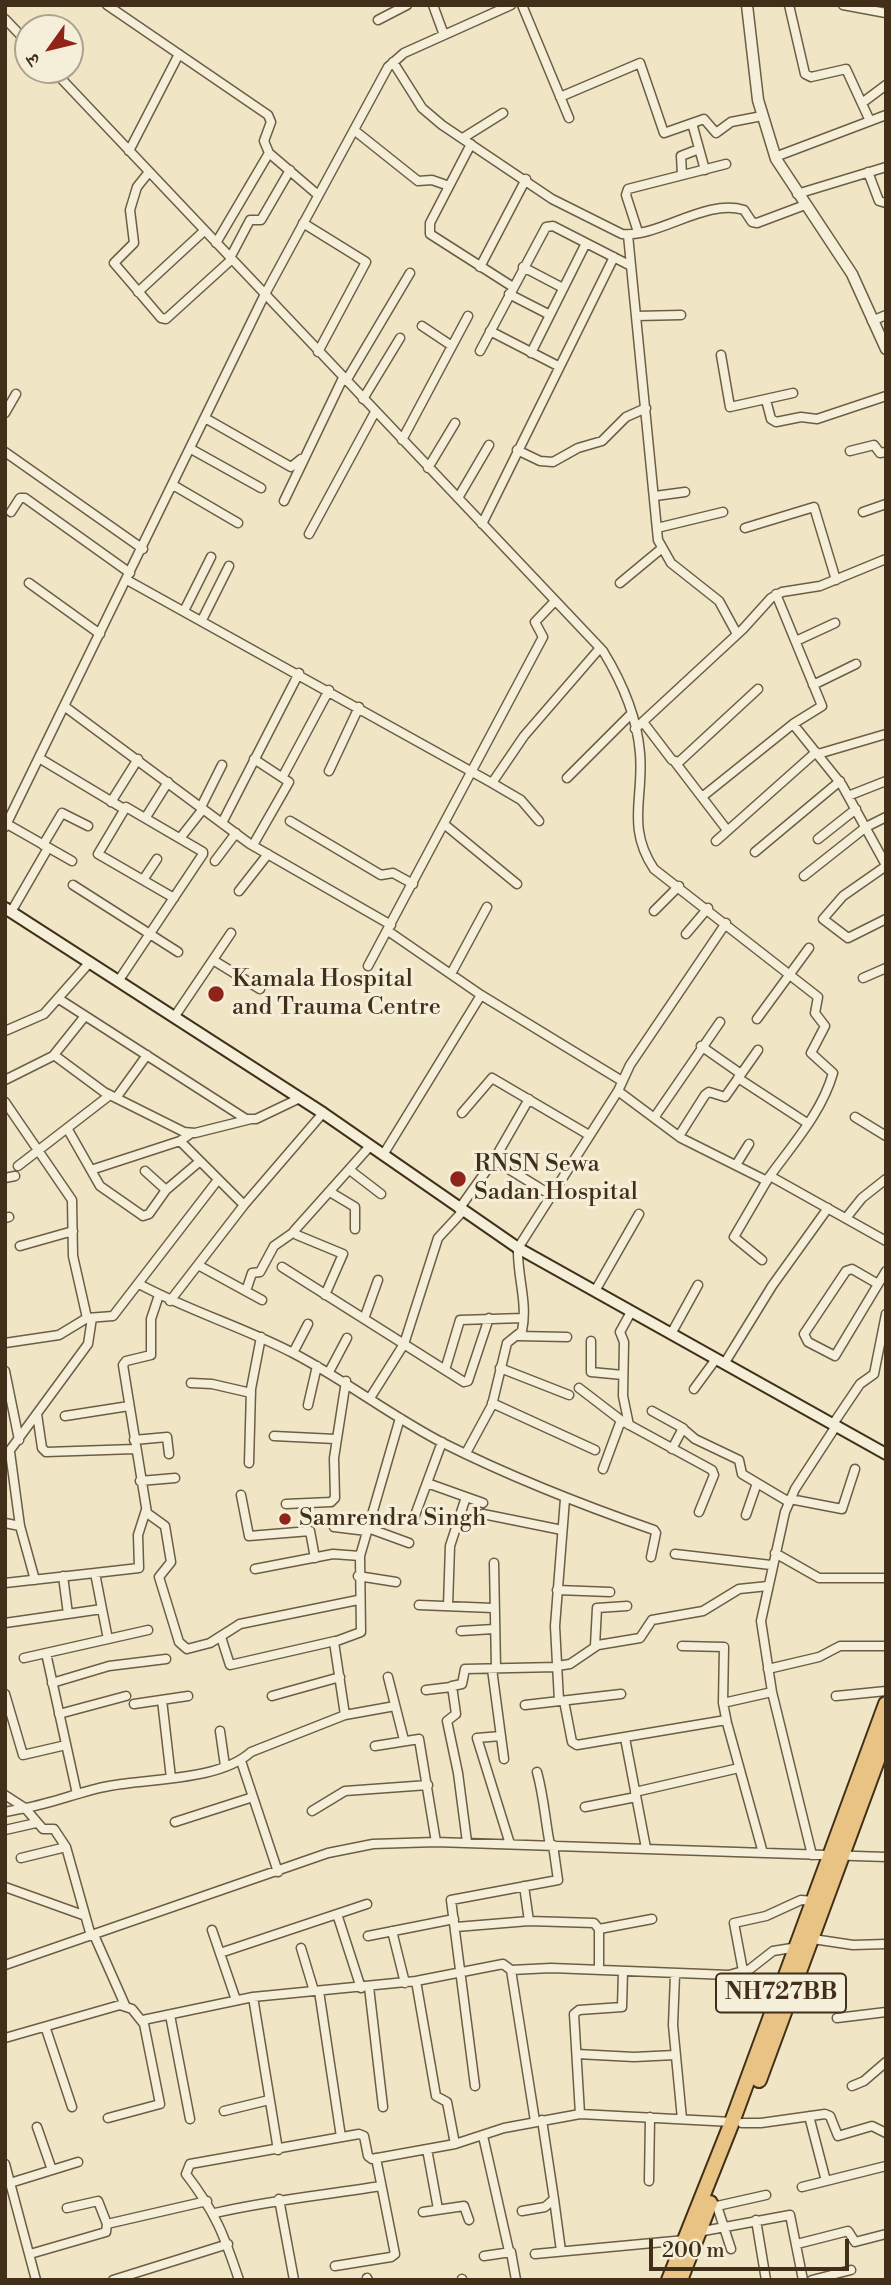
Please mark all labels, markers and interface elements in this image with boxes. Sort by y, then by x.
north arrow [14,14,84,84]
text: उ [21,49,46,70]
place label: Kamala Hospital and Trauma Centre [232,966,441,1022]
marker: Kamala Hospital and Trauma Centre [206,984,226,1004]
place label: RNSN Sewa Sadan Hospital [474,1151,638,1207]
marker: RNSN Sewa Sadan Hospital [448,1169,468,1189]
place label: Samrendra Singh [299,1505,486,1533]
marker: Samrendra Singh [277,1511,293,1527]
road number: NH727BB [716,1974,846,2012]
scale bar [653,2226,852,2270]
text: 200 m [662,2238,725,2264]

